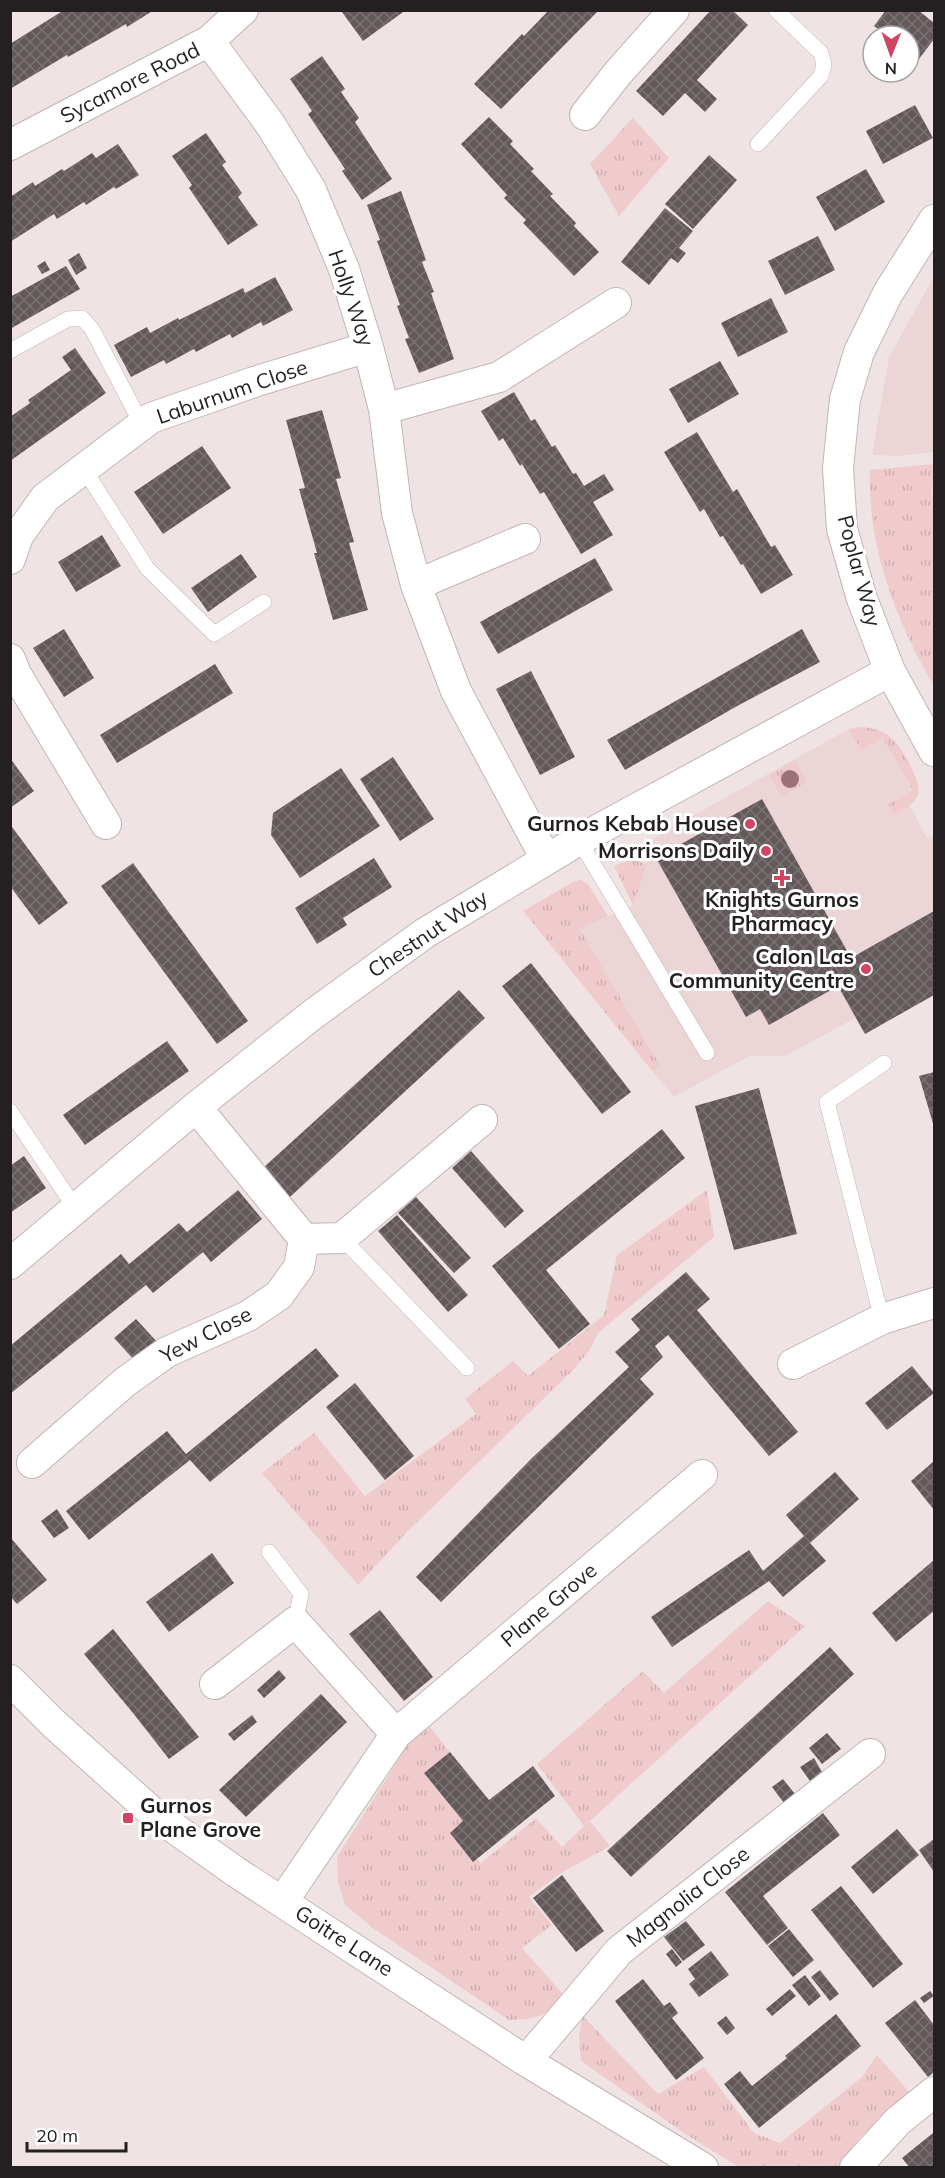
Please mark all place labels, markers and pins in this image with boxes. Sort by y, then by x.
place label: Gurnos Kebab House [527,810,738,836]
marker: Gurnos Kebab House [743,817,757,831]
place label: Morrisons Daily [598,837,755,863]
marker: Morrisons Daily [759,844,773,858]
marker: Knights Gurnos Pharmacy [775,871,789,885]
place label: Knights Gurnos Pharmacy [705,886,859,936]
place label: Calon Las Community Centre [669,943,854,993]
marker: Calon Las Community Centre [859,962,873,976]
place label: Gurnos Plane Grove [140,1792,261,1842]
marker: Gurnos Plane Grove [121,1811,135,1825]

